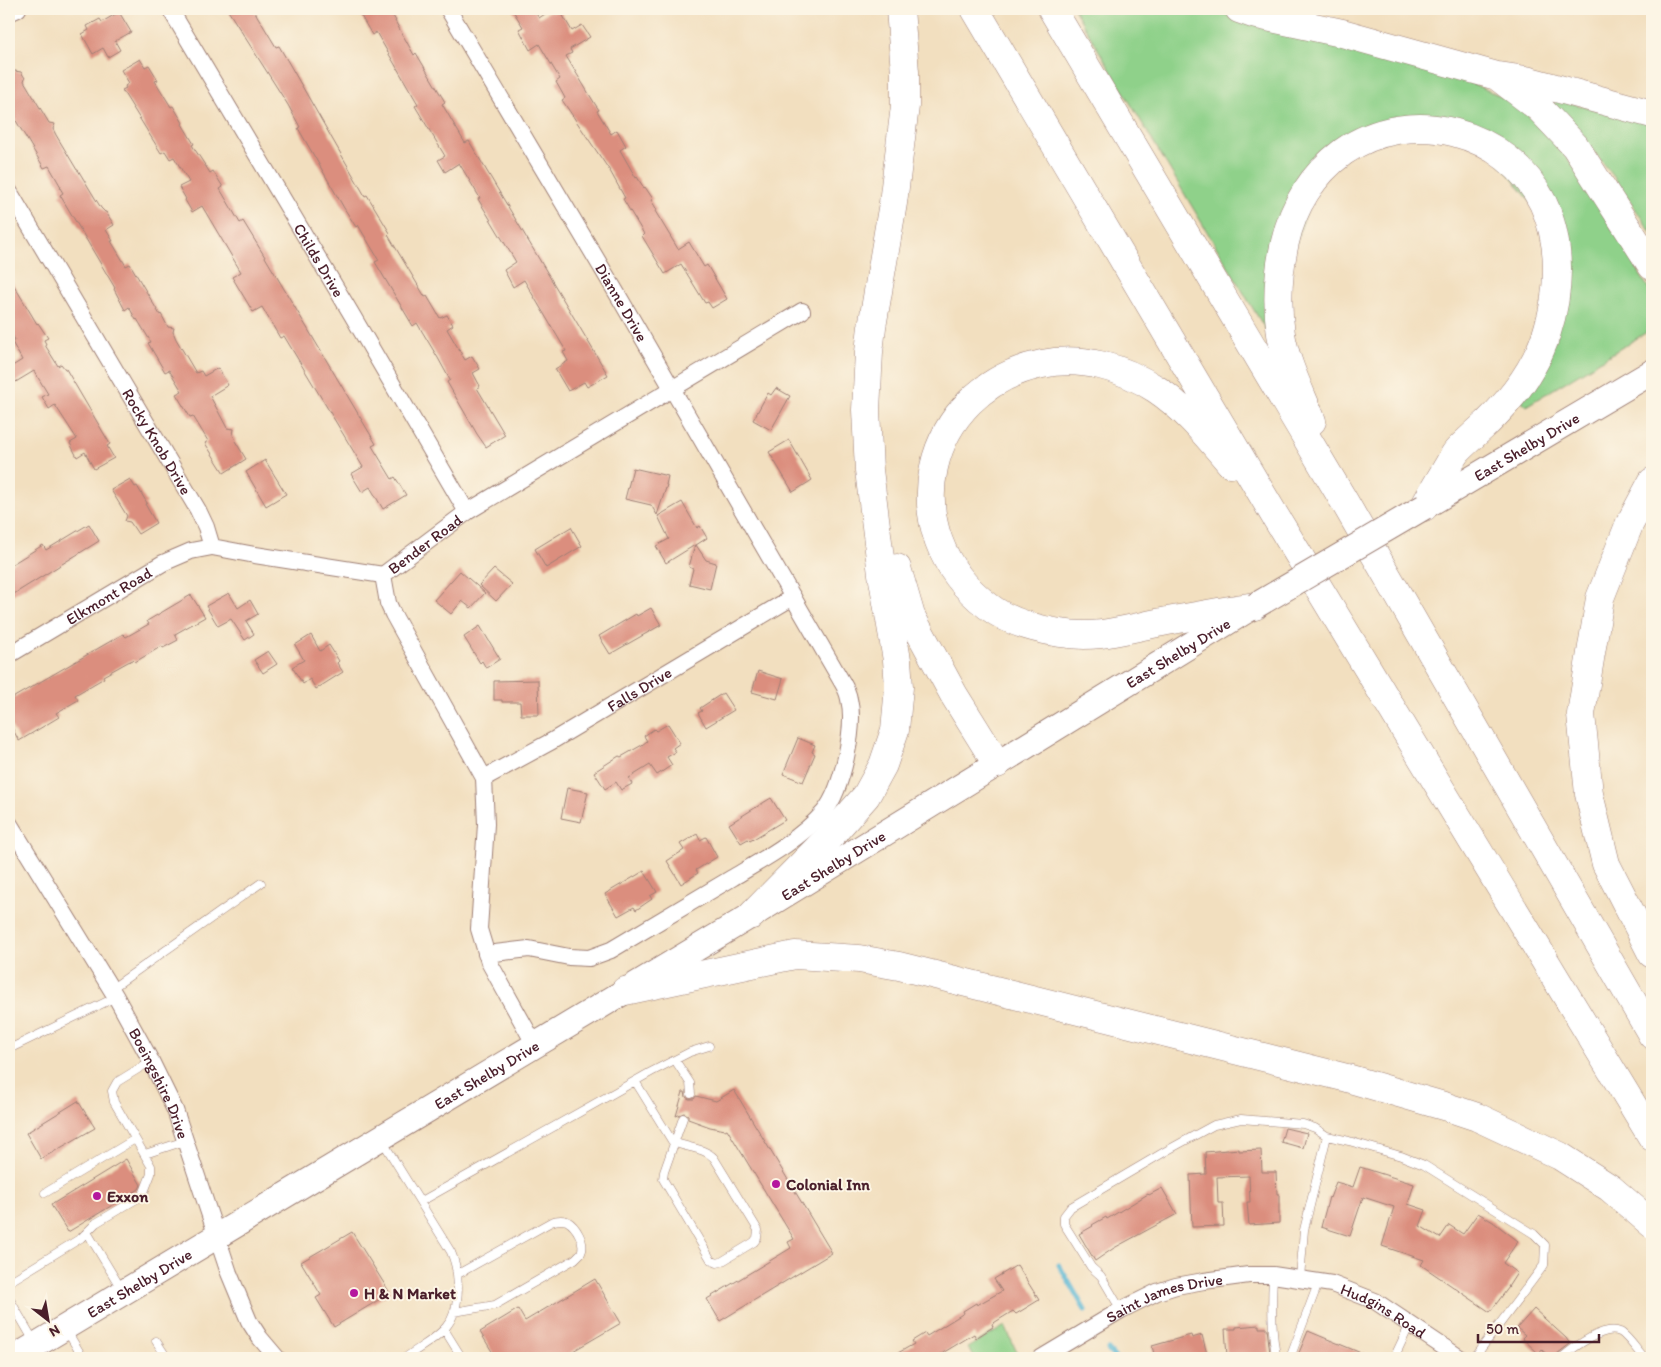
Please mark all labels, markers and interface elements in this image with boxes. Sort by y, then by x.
street label: Childs Drive [290,220,349,300]
street label: Dianne Drive [592,260,652,345]
street label: Rocky Knob Drive [119,385,196,498]
street label: East Shelby Drive [1470,408,1583,485]
street label: Bender Road [384,509,466,578]
street label: Elkmont Road [62,562,155,628]
street label: East Shelby Drive [1122,613,1234,692]
street label: Falls Drive [604,662,675,715]
street label: East Shelby Drive [777,826,889,904]
street label: Boeingshire Drive [125,1024,193,1141]
street label: East Shelby Drive [430,1036,542,1113]
place label: Colonial Inn [786,1175,870,1194]
marker: Colonial Inn [770,1178,782,1190]
place label: Exxon [107,1187,149,1206]
marker: Exxon [91,1190,103,1202]
street label: East Shelby Drive [83,1244,195,1322]
street label: Saint James Drive [1102,1269,1224,1326]
street label: Hudgins Road [1338,1279,1430,1342]
place label: H & N Market [364,1284,456,1303]
marker: H & N Market [348,1287,360,1299]
north arrow [22,1294,72,1344]
scale bar [1478,1312,1600,1344]
text: 50 m [1486,1320,1519,1338]
text: N [46,1321,63,1340]

